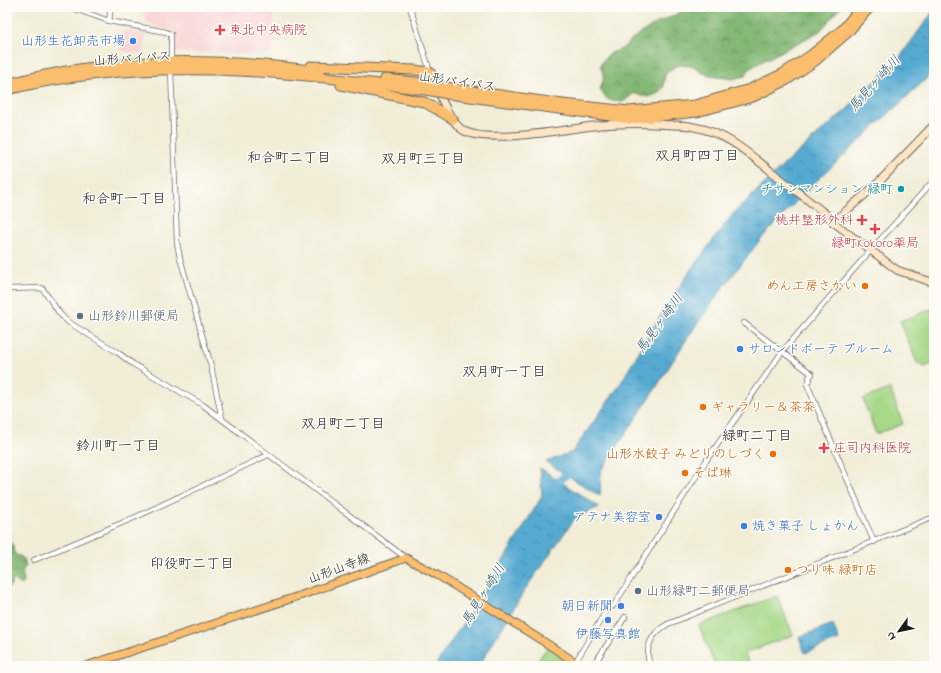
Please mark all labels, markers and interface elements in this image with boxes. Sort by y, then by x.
place label: 東北中央病院 [229,21,307,40]
marker: 東北中央病院 [214,24,226,36]
place label: 山形生花卸売市場 [21,32,125,51]
marker: 山形生花卸売市場 [128,36,138,46]
street label: 山形バイパス [93,47,171,71]
water label: 馬見ヶ崎川 [844,51,906,117]
street label: 山形バイパス [417,67,497,97]
district label: 双月町四丁目 [655,146,739,167]
district label: 和合町二丁目 [247,148,331,169]
district label: 双月町三丁目 [381,149,465,170]
place label: チサンマンション 緑町 [760,180,893,199]
marker: チサンマンション 緑町 [896,184,906,194]
district label: 和合町一丁目 [82,189,166,210]
place label: 桃井整形外科 [775,211,853,230]
marker: 桃井整形外科 [856,214,868,226]
marker: 緑町Kokoro薬局 [870,224,880,234]
place label: 緑町Kokoro薬局 [831,234,919,253]
place label: めん工房さかい [766,277,857,296]
marker: めん工房さかい [860,281,870,291]
water label: 馬見ヶ崎川 [631,290,689,358]
place label: 山形鈴川郵便局 [88,307,179,326]
marker: 山形鈴川郵便局 [75,311,85,321]
place label: サロンドボーテ ブルーム [748,340,894,359]
marker: サロンドボーテ ブルーム [735,344,745,354]
district label: 双月町一丁目 [462,362,546,383]
place label: ギャラリー＆茶茶 [711,398,815,417]
marker: ギャラリー＆茶茶 [698,402,708,412]
district label: 双月町二丁目 [301,414,385,435]
district label: 緑町二丁目 [722,426,792,447]
district label: 鈴川町一丁目 [76,436,160,457]
place label: 庄司内科医院 [833,439,911,458]
marker: 庄司内科医院 [818,442,830,454]
place label: 山形水餃子 みどりのしづく [606,445,765,464]
marker: 山形水餃子 みどりのしづく [768,449,778,459]
place label: そば琳 [693,464,732,483]
marker: そば琳 [680,468,690,478]
place label: アテナ美容室 [573,508,651,527]
marker: アテナ美容室 [654,512,664,522]
place label: 焼き菓子 しょかん [752,517,859,536]
marker: 焼き菓子 しょかん [739,521,749,531]
street label: 山形山寺線 [305,549,374,589]
district label: 印役町二丁目 [150,554,234,575]
water label: 馬見ヶ崎川 [457,560,511,630]
place label: つり味 緑町店 [796,561,877,580]
marker: つり味 緑町店 [783,565,793,575]
place label: 山形緑町二郵便局 [646,582,750,601]
marker: 山形緑町二郵便局 [633,586,643,596]
place label: 朝日新聞 [561,597,613,616]
marker: 朝日新聞 [616,601,626,611]
north arrow [879,611,919,651]
marker: 伊藤写真館 [603,615,613,625]
place label: 伊藤写真館 [575,625,641,644]
text: N [883,628,900,643]

